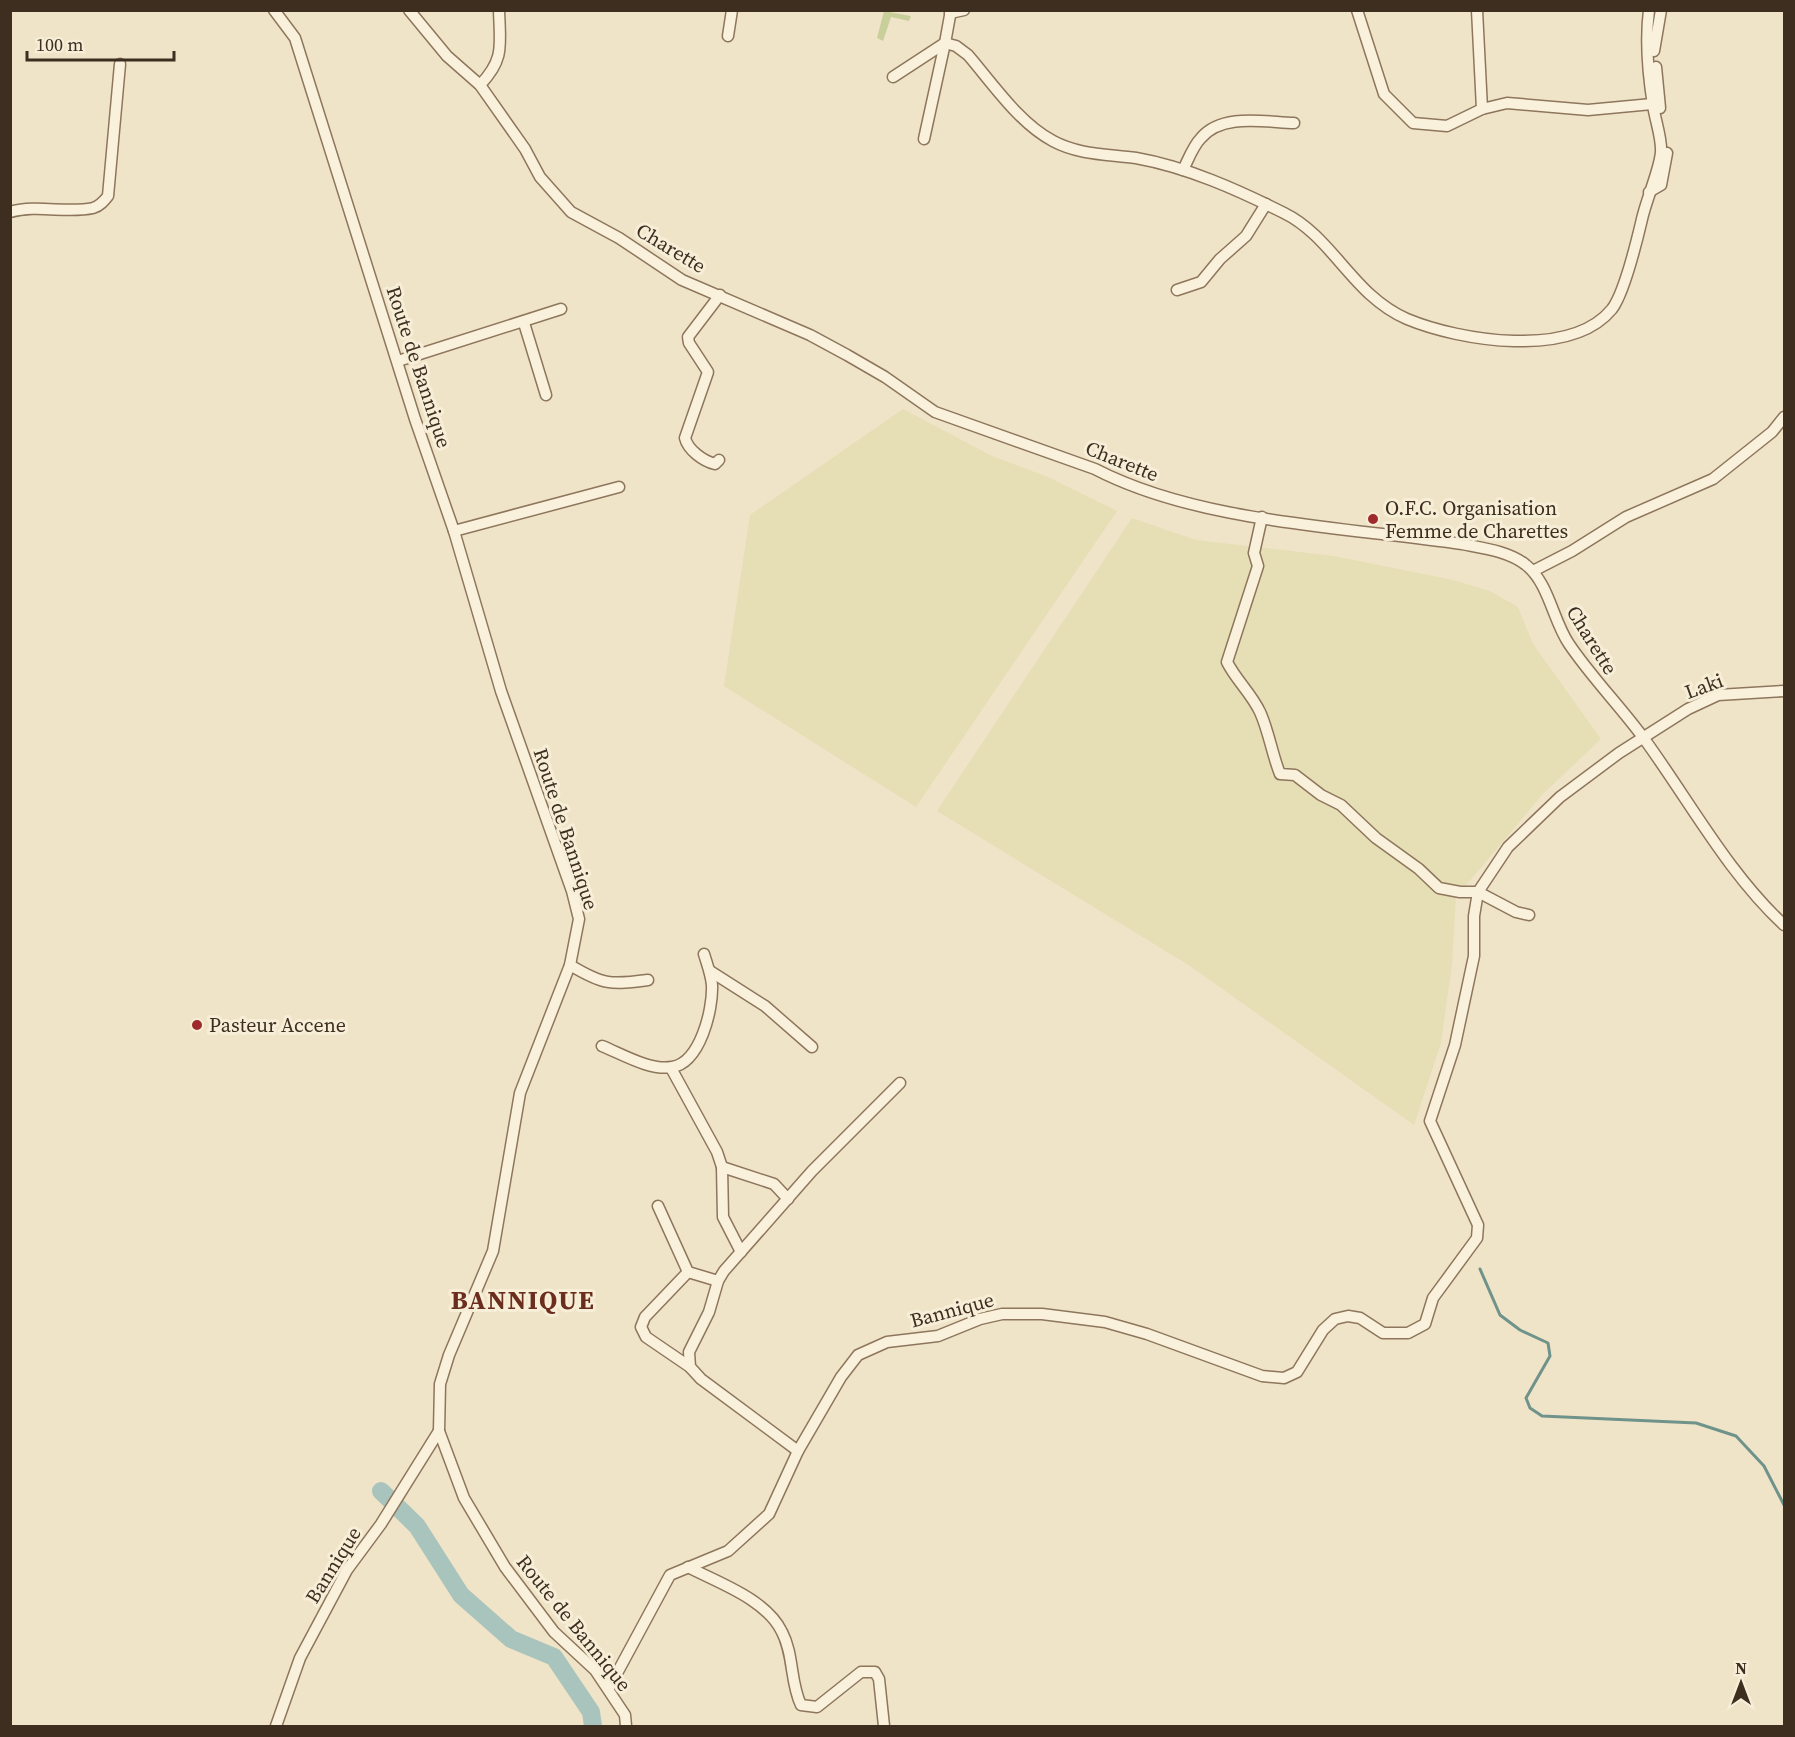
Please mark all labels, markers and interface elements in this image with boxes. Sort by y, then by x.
scale bar [27,24,174,62]
text: 100 m [36,32,83,57]
street label: Charette [631,216,711,280]
street label: Route de Bannique [380,283,458,451]
street label: Charette [1081,434,1163,488]
place label: O.F.C. Organisation Femme de Charettes [1385,494,1568,545]
marker: O.F.C. Organisation Femme de Charettes [1366,512,1380,526]
street label: Charette [1560,600,1624,680]
street label: Laki [1681,666,1727,706]
street label: Route de Bannique [527,745,605,913]
place label: Pasteur Accene [209,1011,346,1039]
marker: Pasteur Accene [190,1018,204,1032]
district label: BANNIQUE [451,1282,595,1318]
street label: Bannique [907,1285,997,1335]
street label: Bannique [298,1521,368,1609]
street label: Route de Bannique [510,1549,638,1697]
north arrow [1711,1653,1771,1713]
text: N [1735,1657,1747,1679]

